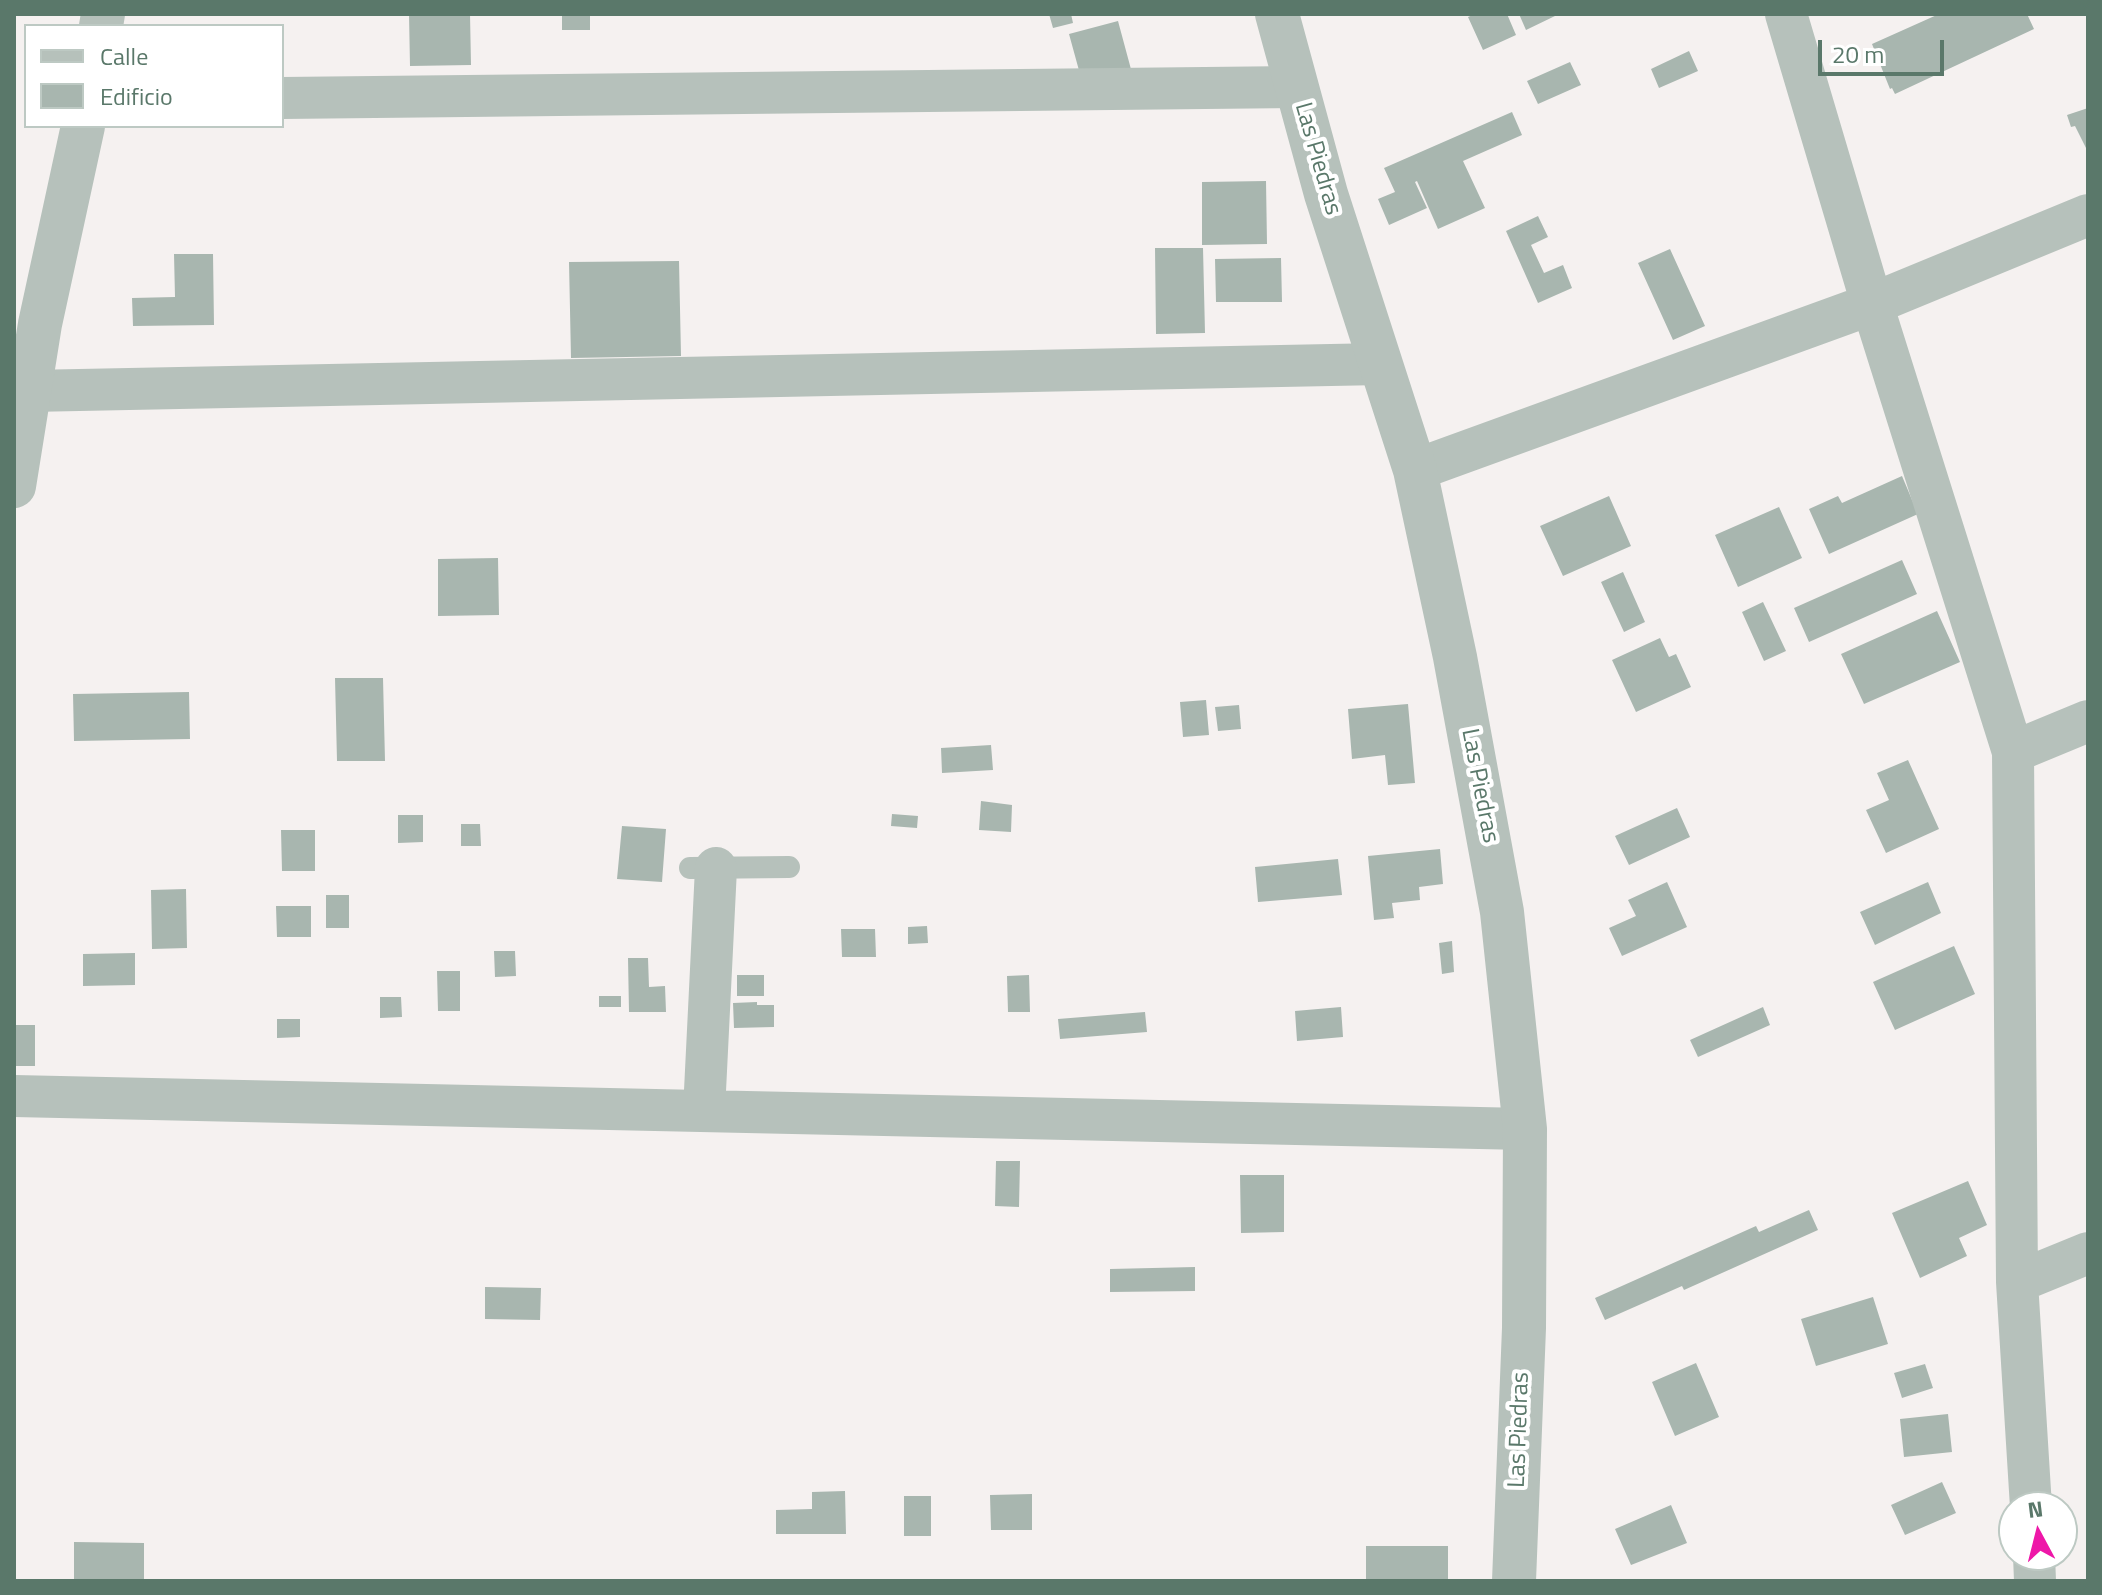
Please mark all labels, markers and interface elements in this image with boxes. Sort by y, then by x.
legend [24,24,284,128]
scale bar [1822,24,1948,74]
text: 20 m [1832,36,1884,72]
text: Calle [100,38,148,74]
text: Edificio [100,78,173,114]
street label: Las Piedras [1287,99,1347,219]
street label: Las Piedras [1454,726,1504,846]
street label: Las Piedras [1504,1372,1536,1488]
north arrow [1998,1491,2078,1571]
text: N [2026,1491,2045,1527]

